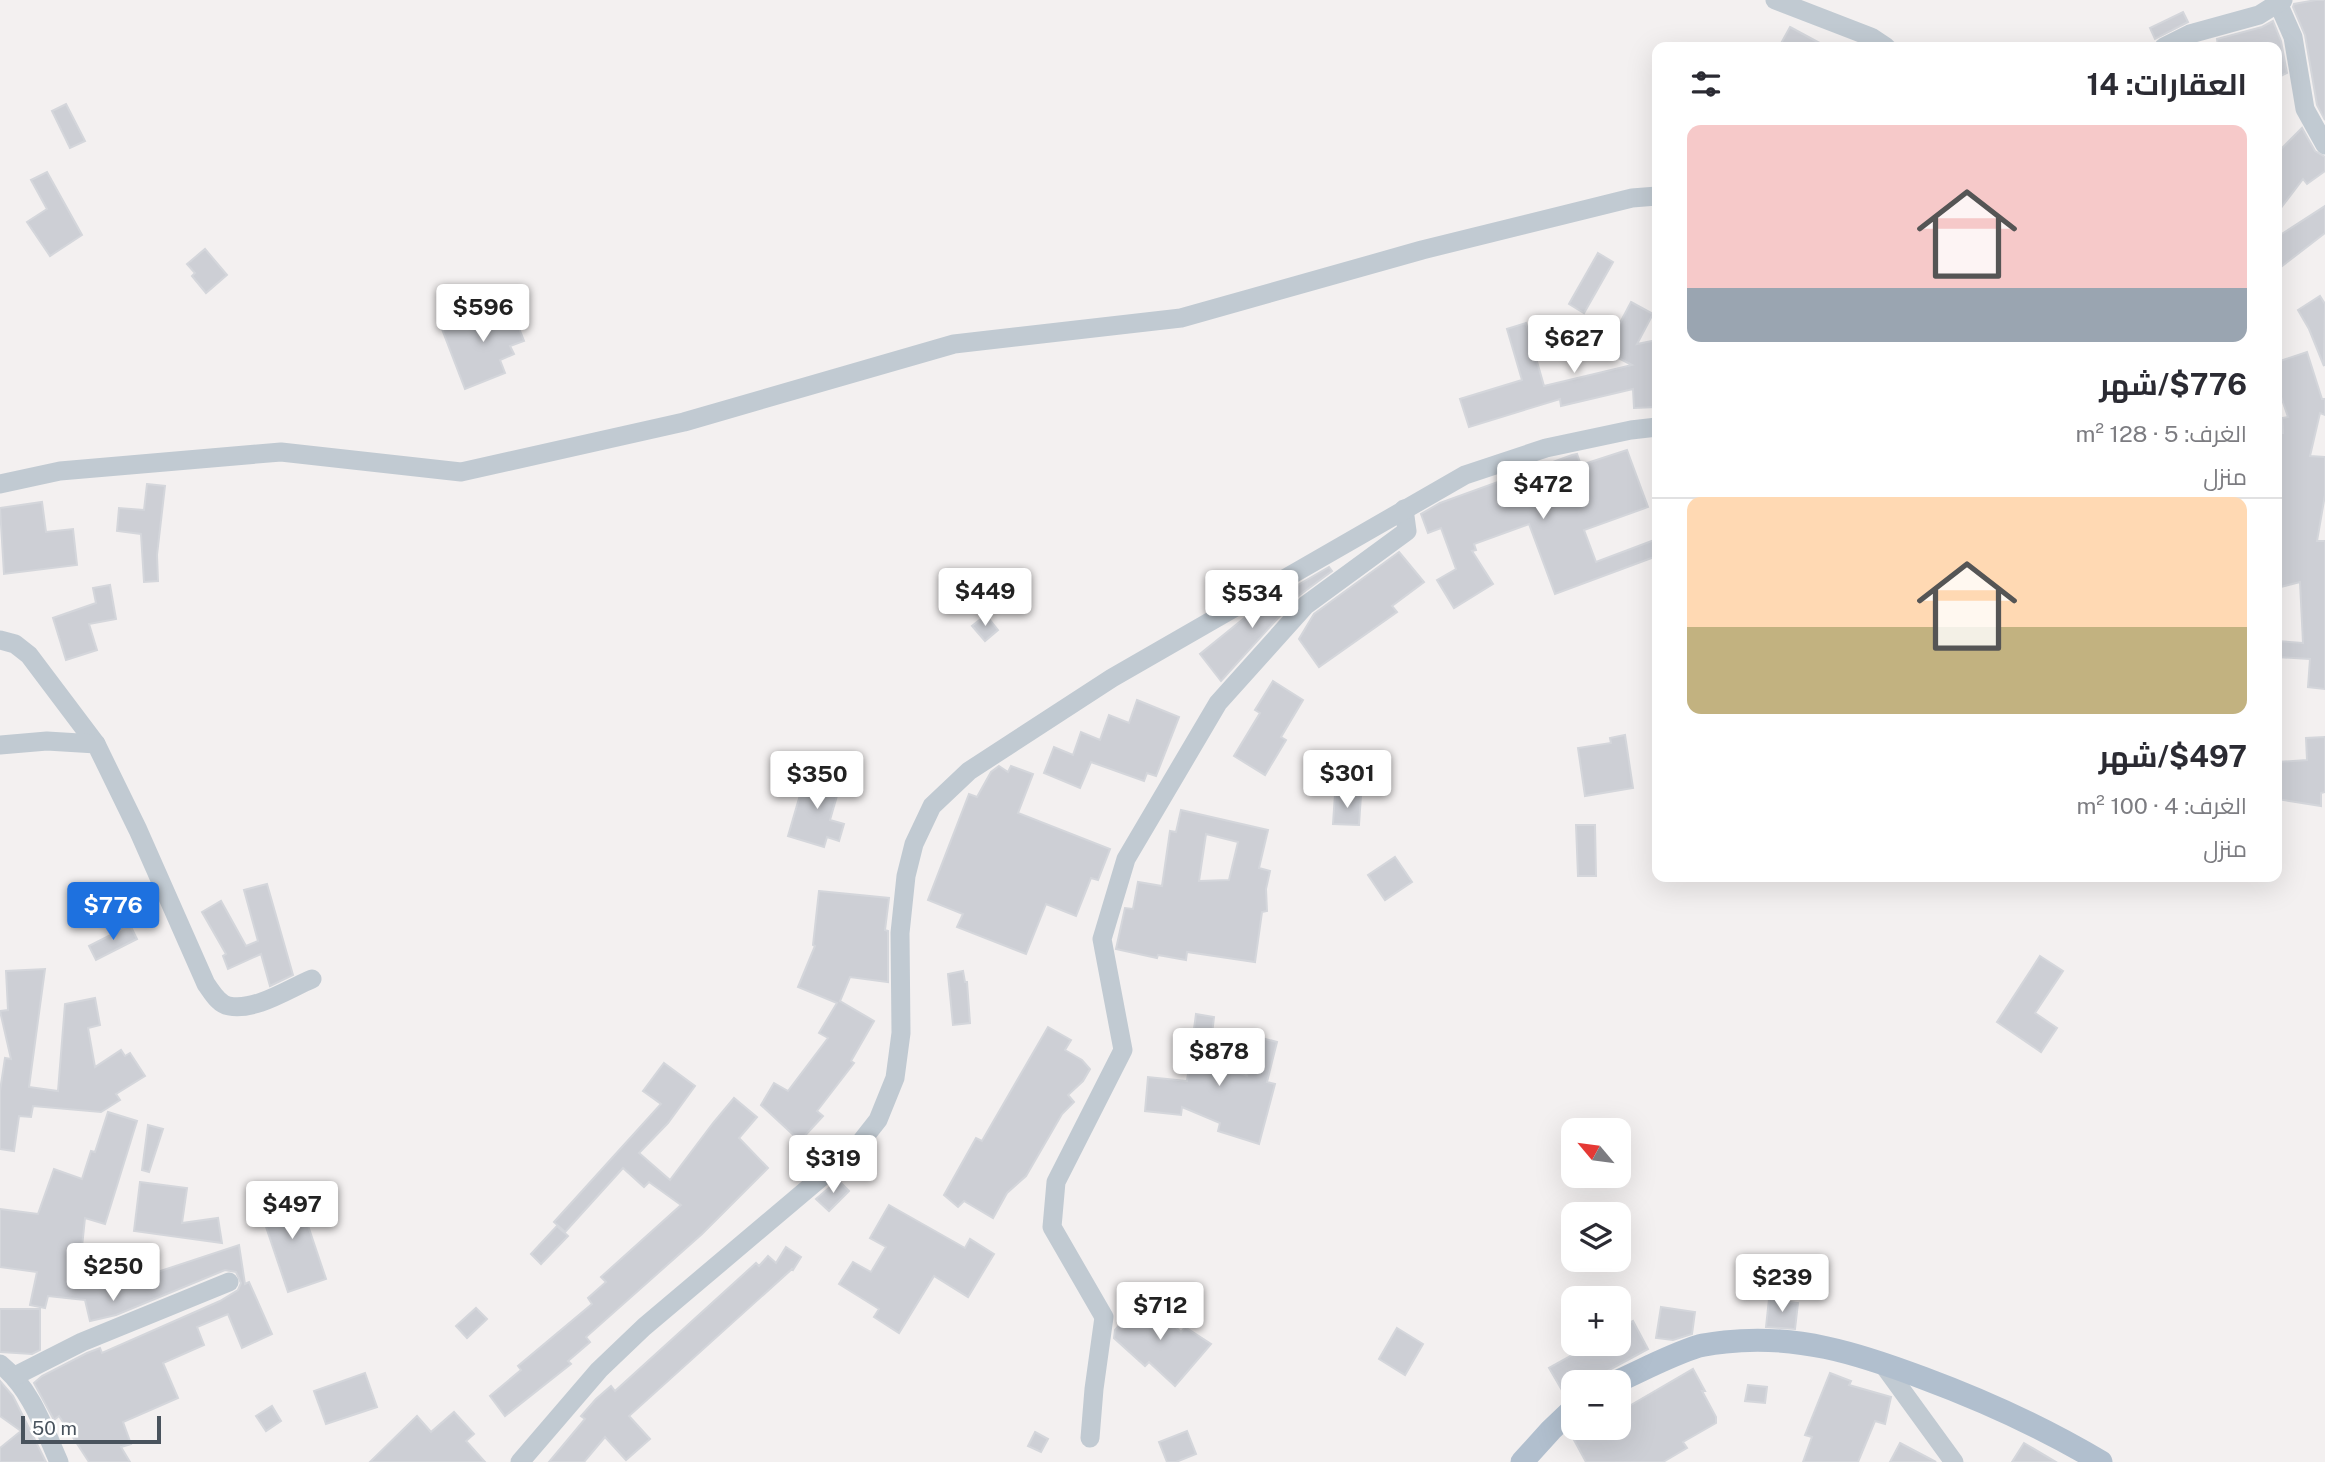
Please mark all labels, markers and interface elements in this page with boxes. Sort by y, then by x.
icon: filters [1687,65,1725,103]
text: العقارات: 14 [2086,66,2247,102]
icon: home [1904,171,2030,297]
pin: $596 [442,284,524,344]
text: $596 [452,293,514,320]
pin: $627 [1533,316,1615,375]
text: $627 [1544,324,1604,351]
text: $776/شهر [2099,366,2247,402]
text: الغرف: 5 · 128 m² [2076,420,2247,447]
pin: $472 [1502,462,1584,521]
text: منزل [2203,463,2247,490]
text: $472 [1513,470,1573,497]
icon: home [1904,543,2030,669]
pin: $449 [944,568,1026,628]
pin: $534 [1211,570,1293,630]
text: $449 [955,577,1015,604]
text: $534 [1221,579,1283,606]
text: $497/شهر [2099,738,2247,774]
pin: $301 [1306,750,1388,810]
pin: $350 [776,752,858,811]
text: $301 [1319,759,1375,786]
text: $350 [786,760,848,787]
text: الغرف: 4 · 100 m² [2076,792,2247,819]
text: منزل [2203,835,2247,862]
pin: $776 [72,883,154,942]
text: $776 [83,891,143,918]
pin: $878 [1178,1028,1260,1088]
text: $878 [1189,1037,1249,1064]
north arrow [1561,1118,1631,1188]
map controls [1561,1118,1631,1440]
pin: $319 [792,1136,874,1195]
text: $319 [805,1144,861,1171]
pin: $497 [251,1182,333,1241]
text: $497 [262,1190,322,1217]
button: layers [1561,1202,1631,1272]
pin: $250 [72,1244,154,1303]
text: $250 [83,1252,143,1279]
pin: $239 [1741,1254,1823,1314]
text: $239 [1752,1263,1812,1290]
pin: $712 [1119,1282,1201,1342]
button: + [1561,1286,1631,1356]
text: $712 [1133,1291,1187,1318]
button: − [1561,1370,1631,1440]
scale bar [21,1413,161,1445]
text: 50 m [32,1417,77,1439]

